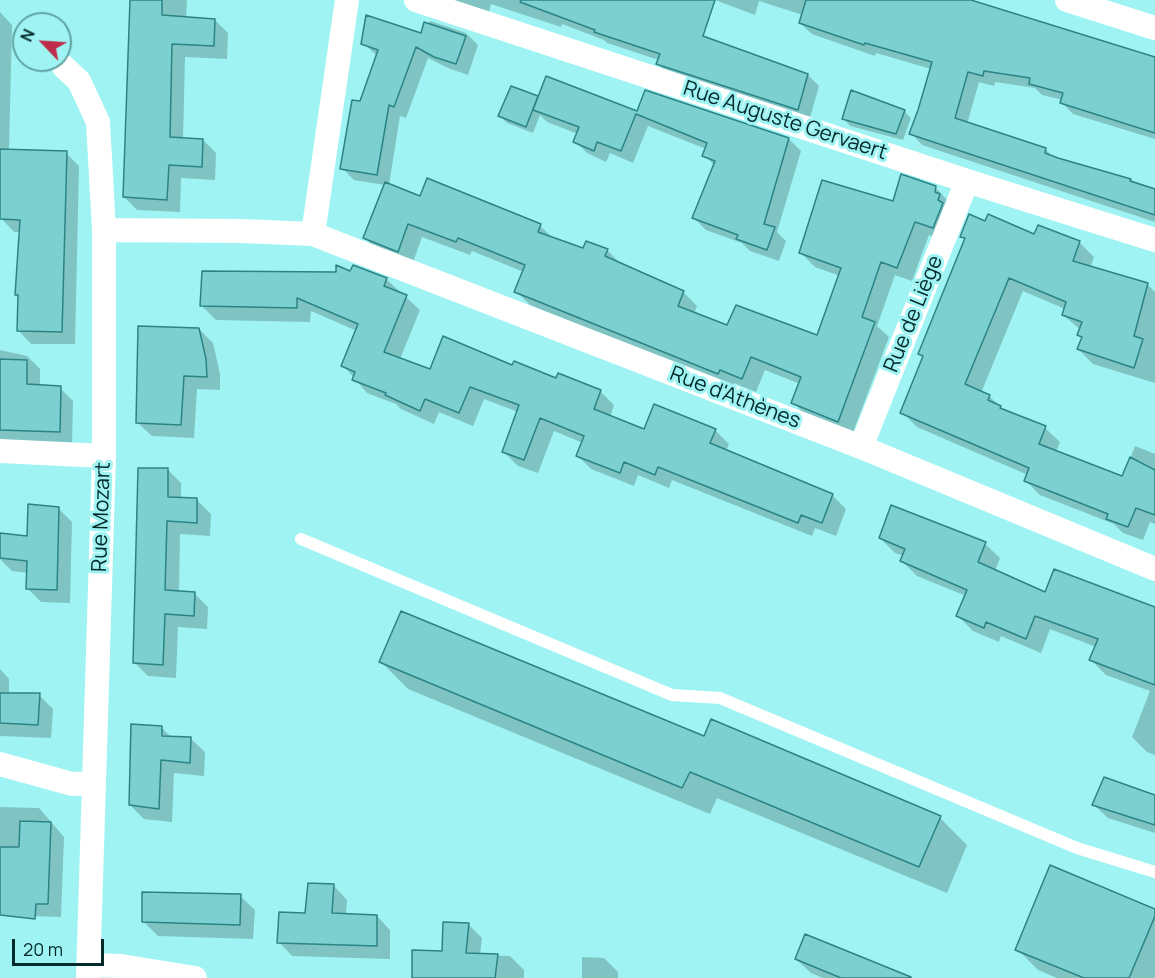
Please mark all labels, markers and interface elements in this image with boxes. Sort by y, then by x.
north arrow [12,12,72,72]
text: N [15,25,40,45]
street label: Rue Auguste Gervaert [680,76,890,166]
street label: Rue de Liège [879,252,949,376]
street label: Rue d'Athènes [666,362,804,434]
street label: Rue Mozart [87,462,117,572]
scale bar [15,927,106,965]
text: 20 m [23,937,63,961]

